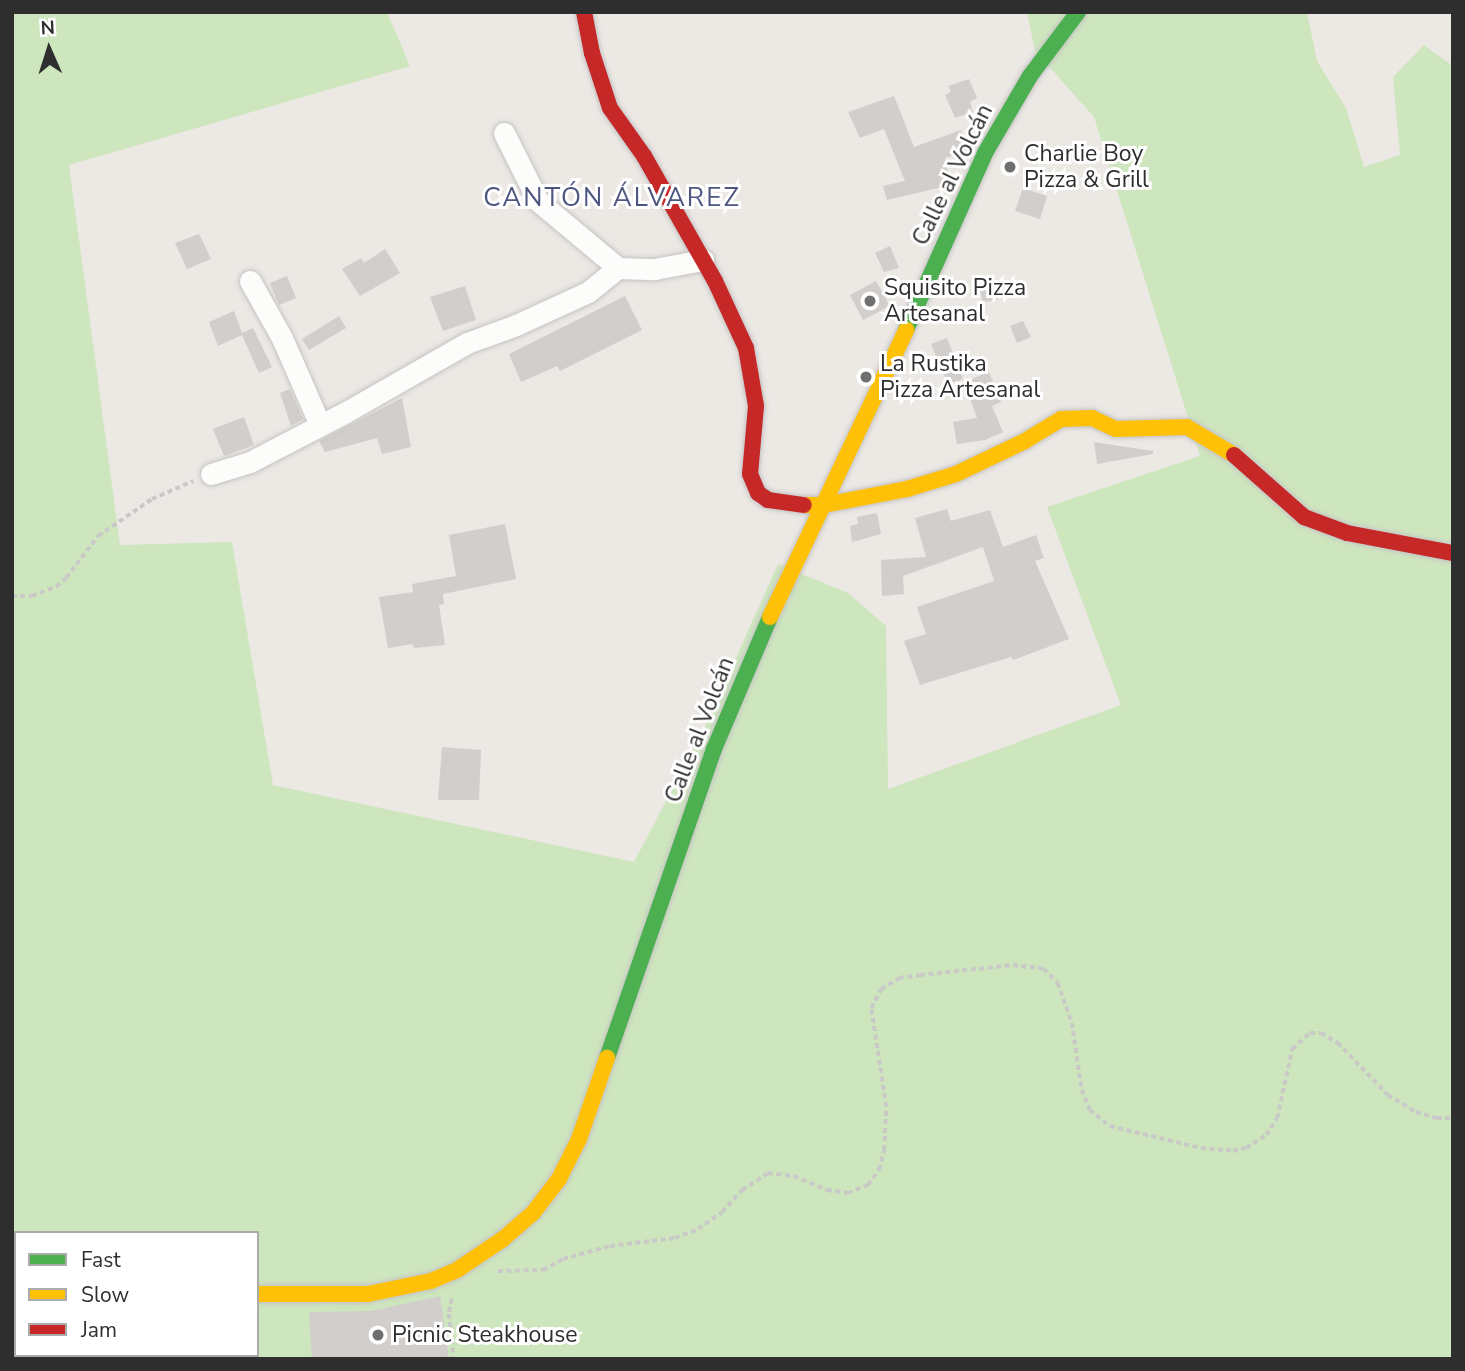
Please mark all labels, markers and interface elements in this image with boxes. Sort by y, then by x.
north arrow [14,14,84,84]
text: N [40,15,56,41]
street label: Calle al Volcán [907,100,999,250]
place label: Charlie Boy Pizza & Grill [1024,140,1149,194]
marker: Charlie Boy Pizza & Grill [1002,159,1018,175]
district label: CANTÓN ÁLVAREZ [485,182,739,214]
place label: Squisito Pizza Artesanal [884,274,1026,328]
marker: Squisito Pizza Artesanal [862,293,878,309]
place label: La Rustika Pizza Artesanal [880,350,1040,404]
marker: La Rustika Pizza Artesanal [858,369,874,385]
street label: Calle al Volcán [660,653,740,807]
legend [14,1231,259,1357]
text: Fast [81,1246,121,1274]
text: Slow [81,1281,129,1309]
text: Jam [81,1316,117,1344]
place label: Picnic Steakhouse [392,1321,578,1349]
marker: Picnic Steakhouse [370,1327,386,1343]

